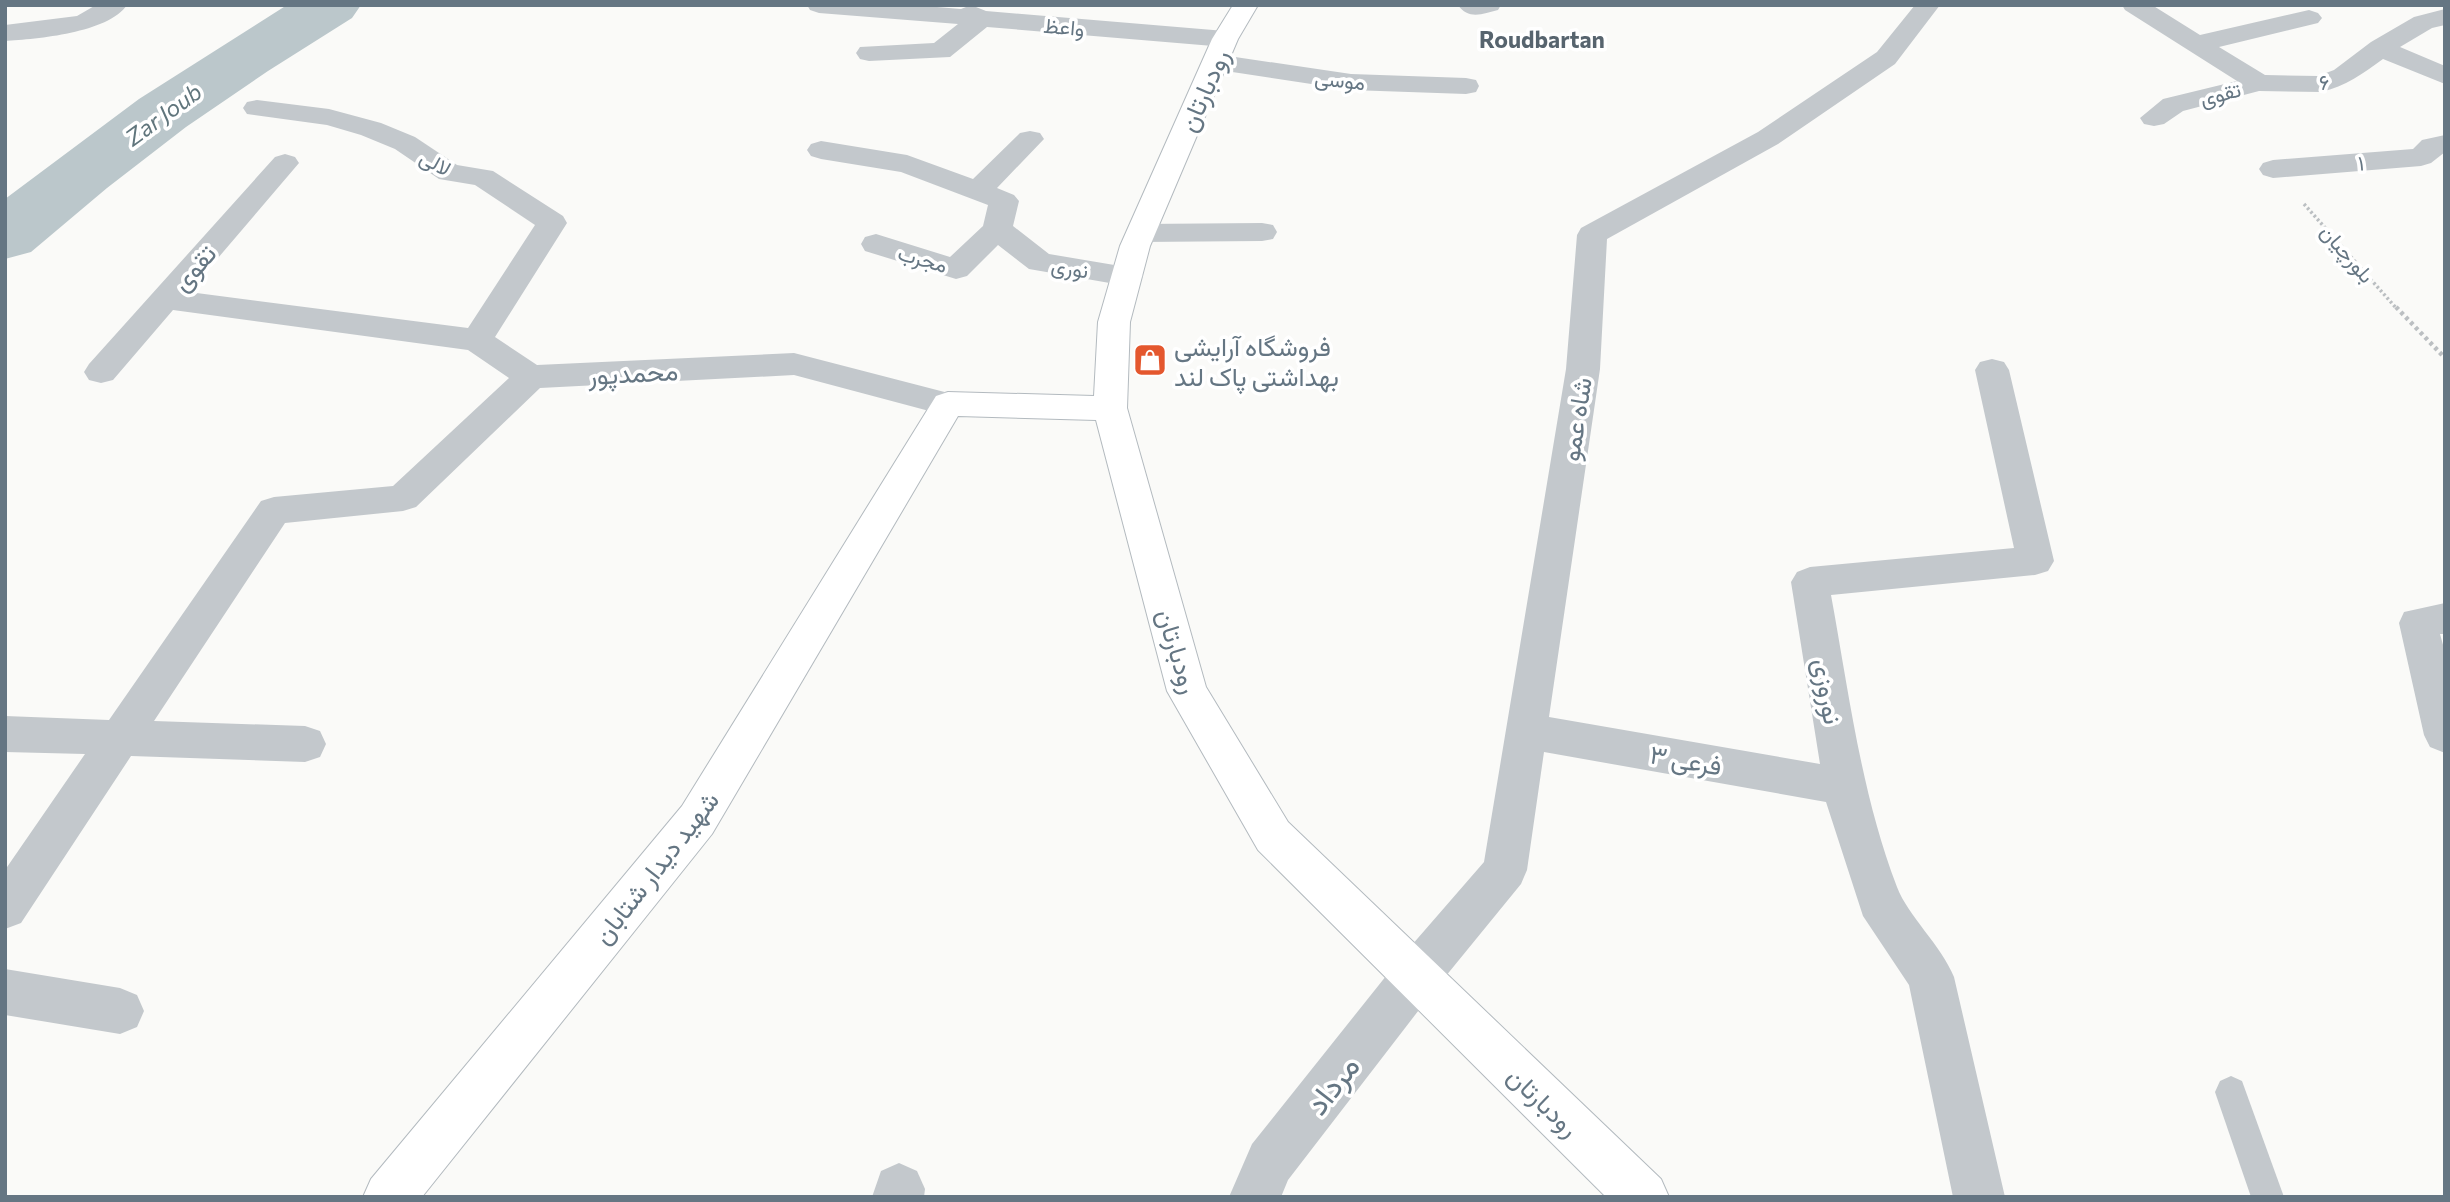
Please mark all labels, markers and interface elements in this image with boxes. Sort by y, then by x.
street label: واعظ [1042,12,1086,42]
district label: Roudbartan [1479,25,1605,53]
street label: رودبارتان [1171,44,1237,137]
street label: موسی [1313,64,1367,96]
street label: ۶ [2316,68,2332,94]
street label: تقوی [2197,76,2244,112]
water label: Zar Joub [118,77,207,152]
street label: لالی [416,143,456,181]
street label: ۱ [2357,149,2365,175]
street label: بلورچیان [2314,219,2380,289]
street label: تقوی [164,237,223,298]
street label: مجرب [895,239,951,279]
street label: نوری [1049,252,1090,284]
place label: فروشگاه آرایشی بهداشتی پاک لند [1174,330,1339,395]
shop icon: فروشگاه آرایشی بهداشتی پاک لند [1131,341,1169,379]
street label: محمدپور [586,354,679,394]
street label: شاه عمو [1553,375,1599,463]
street label: رودبارتان [1150,605,1207,698]
street label: نوروزی [1806,656,1850,727]
street label: فرعی ۳ [1647,737,1724,783]
street label: شهید دیدار شتابان [586,784,726,951]
street label: مرداد [1295,1046,1368,1123]
street label: رودبارتان [1501,1060,1586,1144]

